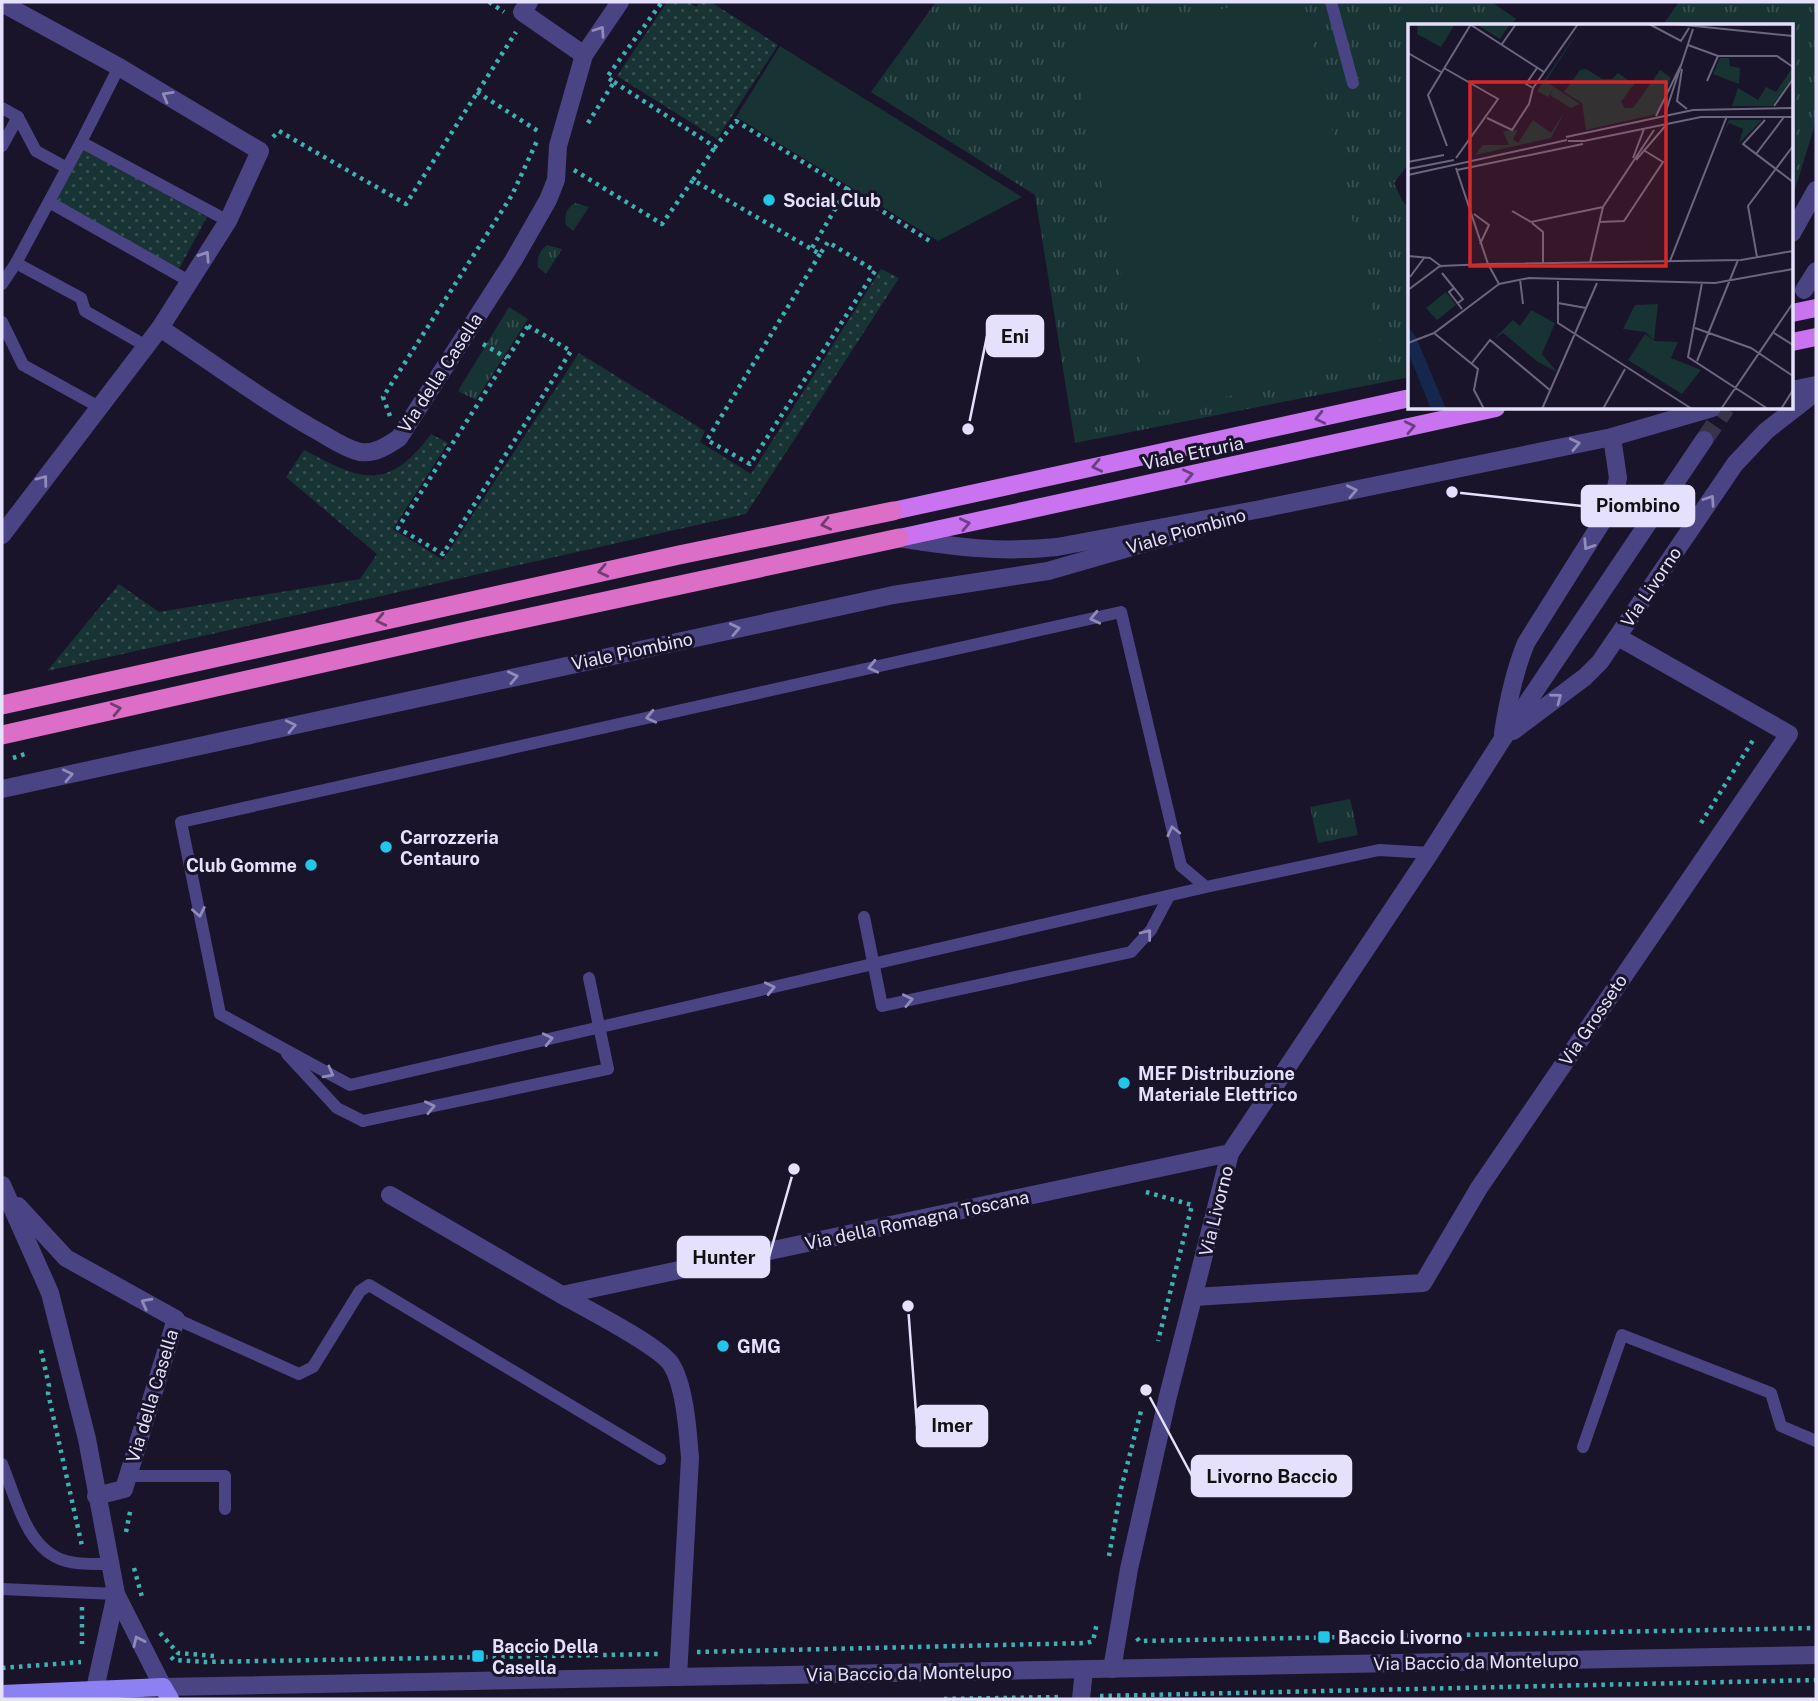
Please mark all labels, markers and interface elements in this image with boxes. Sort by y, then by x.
inset map [1408,24,1794,410]
one-way arrow [592,26,604,39]
one-way arrow [162,91,175,104]
place label: Social Club [783,190,881,211]
marker: Social Club [761,192,777,208]
one-way arrow [196,251,209,264]
street label: Via della Casella [394,309,486,437]
callout: Eni [987,316,1043,356]
text: Eni [1001,325,1029,347]
one-way arrow [1314,410,1326,424]
one-way arrow [1404,420,1416,435]
street label: Viale Etruria [1141,432,1245,474]
one-way arrow [1569,438,1581,453]
one-way arrow [1091,458,1103,473]
one-way arrow [1182,469,1194,484]
one-way arrow [35,476,48,488]
one-way arrow [1346,484,1358,499]
callout: Piombino [1582,486,1694,526]
text: Piombino [1596,494,1680,516]
one-way arrow [1702,495,1715,508]
street label: Viale Piombino [1124,504,1248,558]
one-way arrow [820,516,832,531]
one-way arrow [959,517,971,532]
one-way arrow [1583,538,1596,551]
street label: Via Livorno [1616,543,1686,631]
one-way arrow [597,563,609,578]
one-way arrow [1089,610,1101,624]
one-way arrow [375,612,387,626]
one-way arrow [729,623,741,637]
street label: Viale Piombino [569,628,695,674]
one-way arrow [867,659,879,674]
one-way arrow [507,671,519,686]
one-way arrow [1549,694,1561,707]
one-way arrow [110,703,122,717]
one-way arrow [645,708,657,723]
one-way arrow [285,719,297,734]
one-way arrow [62,768,74,783]
one-way arrow [1166,825,1181,837]
place label: Carrozzeria Centauro [400,827,499,869]
marker: Carrozzeria Centauro [378,839,394,855]
place label: Club Gomme [186,855,297,876]
marker: Club Gomme [303,857,319,873]
one-way arrow [191,906,206,918]
one-way arrow [1138,929,1151,941]
street label: Via Grosseto [1555,970,1631,1070]
one-way arrow [764,981,776,996]
one-way arrow [902,994,914,1008]
one-way arrow [542,1033,554,1047]
place label: MEF Distribuzione Materiale Elettrico [1138,1063,1298,1105]
one-way arrow [321,1065,334,1078]
marker: MEF Distribuzione Materiale Elettrico [1116,1075,1132,1091]
one-way arrow [424,1100,436,1115]
street label: Via Livorno [1195,1164,1237,1258]
street label: Via della Romagna Toscana [803,1186,1031,1254]
callout: Hunter [678,1237,769,1277]
text: Hunter [692,1246,756,1268]
one-way arrow [141,1298,153,1311]
street label: Via della Casella [122,1327,182,1465]
place label: GMG [737,1336,781,1357]
marker: GMG [715,1338,731,1354]
callout: Imer [917,1406,987,1446]
text: Imer [931,1414,973,1436]
callout: Livorno Baccio [1192,1456,1351,1496]
text: Livorno Baccio [1206,1465,1338,1487]
place label: Baccio Livorno [1338,1627,1462,1648]
marker: Baccio Livorno [1316,1629,1332,1645]
one-way arrow [133,1636,147,1648]
place label: Baccio Della Casella [492,1636,598,1678]
marker: Baccio Della Casella [470,1648,486,1664]
street label: Via Baccio da Montelupo [1373,1650,1579,1674]
street label: Via Baccio da Montelupo [806,1661,1012,1685]

